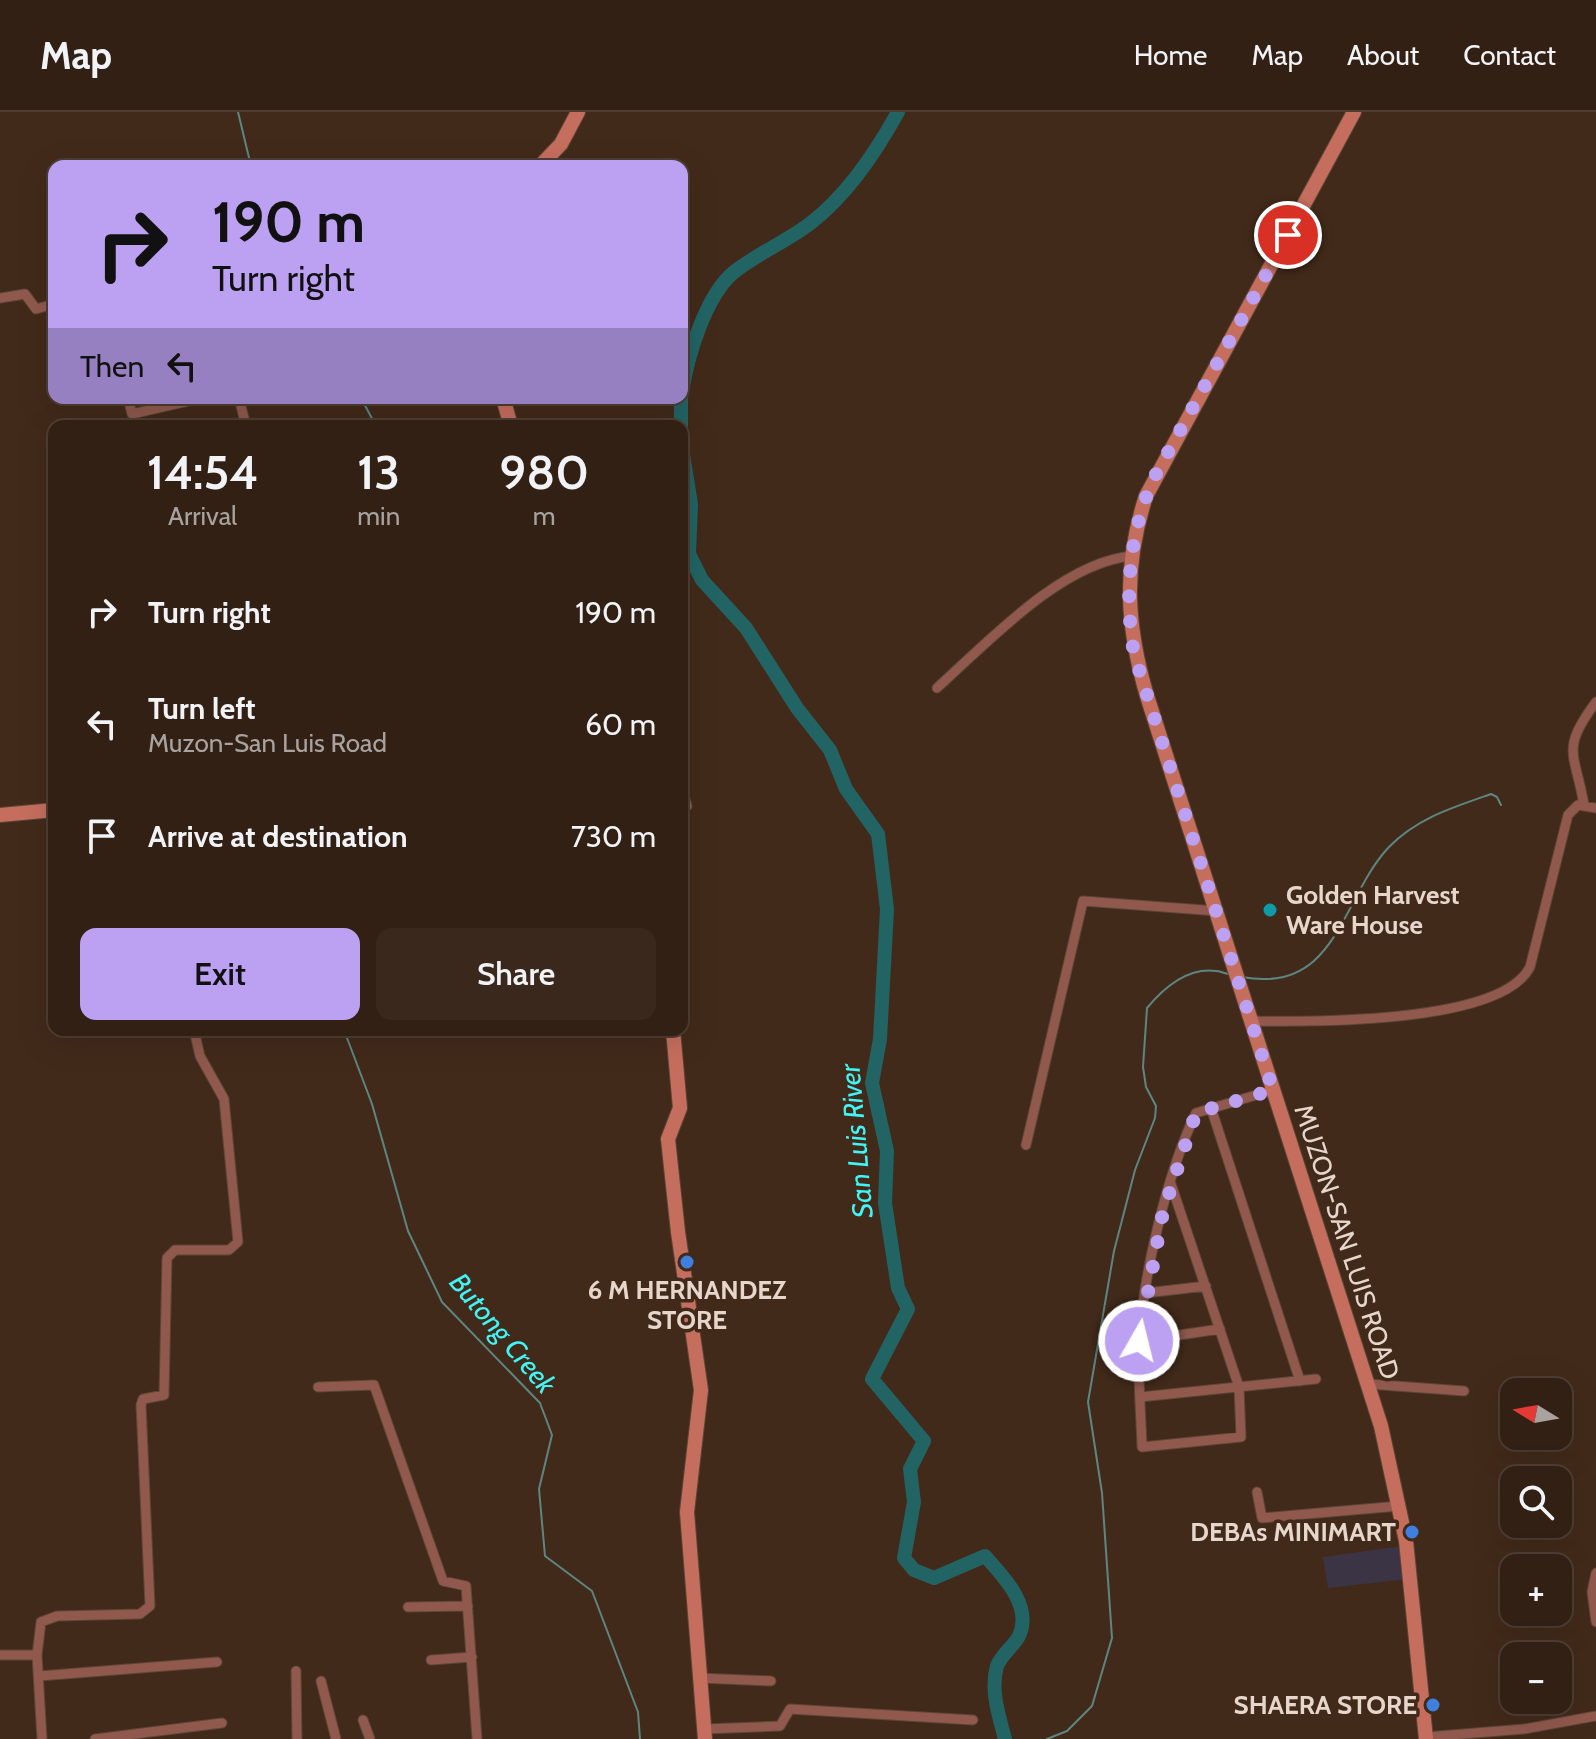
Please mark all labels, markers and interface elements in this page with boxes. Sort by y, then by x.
text: Map [40,32,112,79]
text: Home [1134,38,1207,72]
text: Map [1251,38,1303,72]
text: About [1347,38,1419,72]
text: Contact [1463,38,1556,72]
text: 190 m [212,188,365,256]
icon: right [80,192,184,296]
pin [1254,201,1322,269]
icon: arrive [1266,213,1310,257]
text: Turn right [212,256,355,300]
icon: left [160,344,204,388]
text: Then [80,348,144,385]
text: 14:54 [147,443,258,501]
text: 13 [357,443,400,501]
text: 980 [499,443,589,501]
text: Arrival [168,500,237,532]
text: min [357,500,400,532]
text: m [533,500,555,532]
icon: right [80,590,124,634]
text: Turn right [148,594,271,631]
text: 190 m [575,594,656,631]
text: Turn left [148,690,256,727]
icon: left [80,702,124,746]
text: 60 m [585,706,656,743]
text: Muzon-San Luis Road [148,727,387,759]
icon: arrive [80,814,124,858]
text: Arrive at destination [148,818,408,855]
text: 730 m [571,818,656,855]
place label: Golden Harvest Ware House [1286,879,1459,941]
marker: Golden Harvest Ware House [1261,901,1279,919]
button: Exit [80,928,360,1020]
button: Share [376,928,656,1020]
water label: San Luis River [832,1061,880,1220]
street label: MUZON-SAN LUIS ROAD [1287,1101,1407,1383]
marker: 6 M HERNANDEZ STORE [678,1253,696,1271]
water label: Butong Creek [443,1266,564,1401]
place label: 6 M HERNANDEZ STORE [588,1274,787,1336]
position arrow [1097,1299,1181,1383]
north arrow [1500,1378,1572,1450]
map controls [1500,1378,1572,1714]
button: search [1500,1466,1572,1538]
place label: DEBAs MINIMART [1190,1516,1397,1548]
marker: DEBAs MINIMART [1403,1523,1421,1541]
button: + [1500,1554,1572,1626]
button: − [1500,1642,1572,1714]
place label: SHAERA STORE [1234,1689,1417,1721]
marker: SHAERA STORE [1424,1696,1442,1714]

